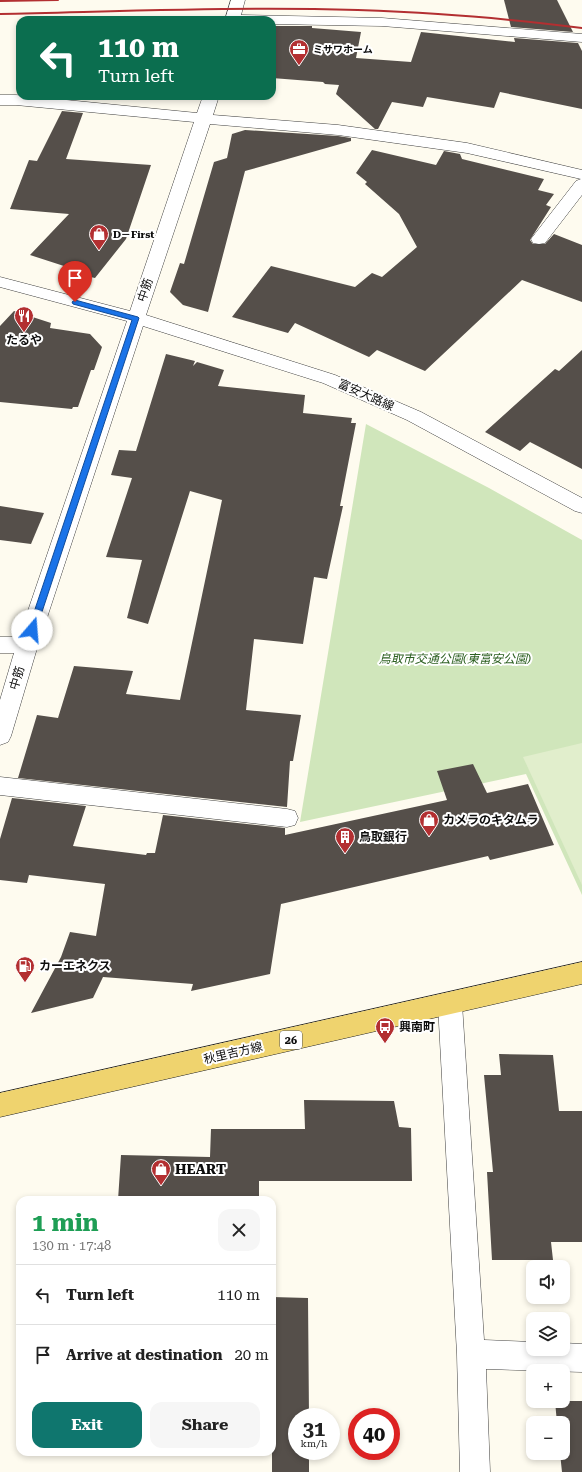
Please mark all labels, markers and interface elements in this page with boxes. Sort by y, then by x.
text: 110 m [98,31,179,64]
icon: left [32,32,84,84]
office icon: ミサワホーム [288,38,310,66]
place label: ミサワホーム [313,44,373,55]
text: Turn left [98,65,174,86]
shop icon: D－First [88,223,110,251]
place label: D－First [113,229,154,240]
pin [58,261,92,302]
icon: arrive [64,267,86,289]
street label: 中筋 [134,276,156,304]
restaurant icon: たるや [13,305,35,333]
place label: たるや [6,333,42,347]
street label: 富安大路線 [336,376,396,414]
position arrow [11,609,53,651]
park label: 鳥取市交通公園(東富安公園) [379,652,531,666]
street label: 中筋 [7,664,27,692]
shop icon: カメラのキタムラ [418,809,440,837]
place label: カメラのキタムラ [443,813,538,827]
building icon: 鳥取銀行 [334,826,356,854]
place label: 鳥取銀行 [359,830,407,844]
fuel station icon: カーエネクス [14,955,36,983]
place label: カーエネクス [39,959,111,973]
bus stop icon: 興南町 [374,1016,396,1044]
place label: 興南町 [399,1020,435,1034]
road number: 26 [280,1031,302,1049]
street label: 秋里吉方線 [202,1039,264,1067]
shop icon: HEART [150,1158,172,1186]
place label: HEART [175,1161,226,1177]
text: 1 min [32,1209,99,1237]
button: close [218,1209,260,1251]
text: 130 m · 17:48 [32,1238,111,1253]
map controls [526,1260,570,1460]
button: sound [526,1260,570,1304]
icon: left [32,1284,54,1306]
text: Turn left [66,1286,134,1304]
text: 110 m [217,1286,260,1304]
button: layers [526,1312,570,1356]
icon: arrive [32,1344,54,1366]
text: Arrive at destination [66,1346,222,1364]
text: 20 m [234,1346,269,1364]
button: + [526,1364,570,1408]
button: Exit [32,1402,142,1448]
button: Share [150,1402,260,1448]
speed limit sign: 40 [348,1408,400,1460]
button: − [526,1416,570,1460]
text: 31 [303,1417,325,1441]
text: km/h [301,1438,327,1449]

